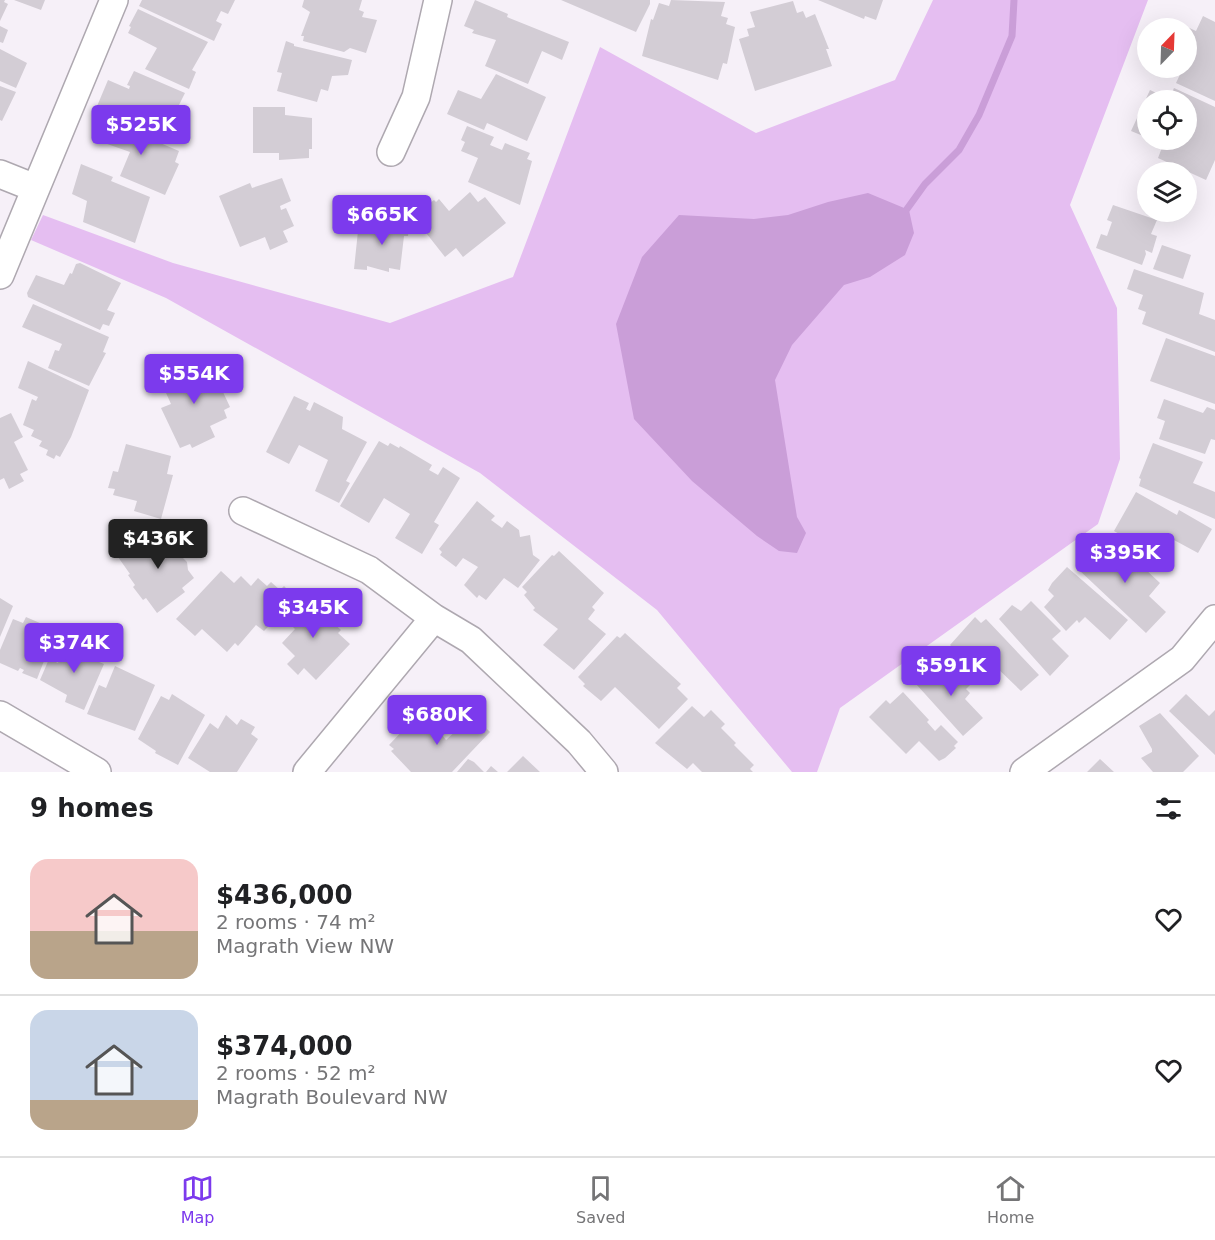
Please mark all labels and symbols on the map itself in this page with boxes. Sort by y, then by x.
north arrow [1137,18,1197,78]
pin: $525K [99,105,183,156]
pin: $665K [340,195,424,246]
pin: $554K [152,354,236,405]
pin: $436K [116,519,200,570]
pin: $395K [1083,533,1167,584]
pin: $345K [271,588,355,639]
pin: $374K [32,623,116,674]
pin: $591K [909,646,993,697]
pin: $680K [395,695,479,746]

